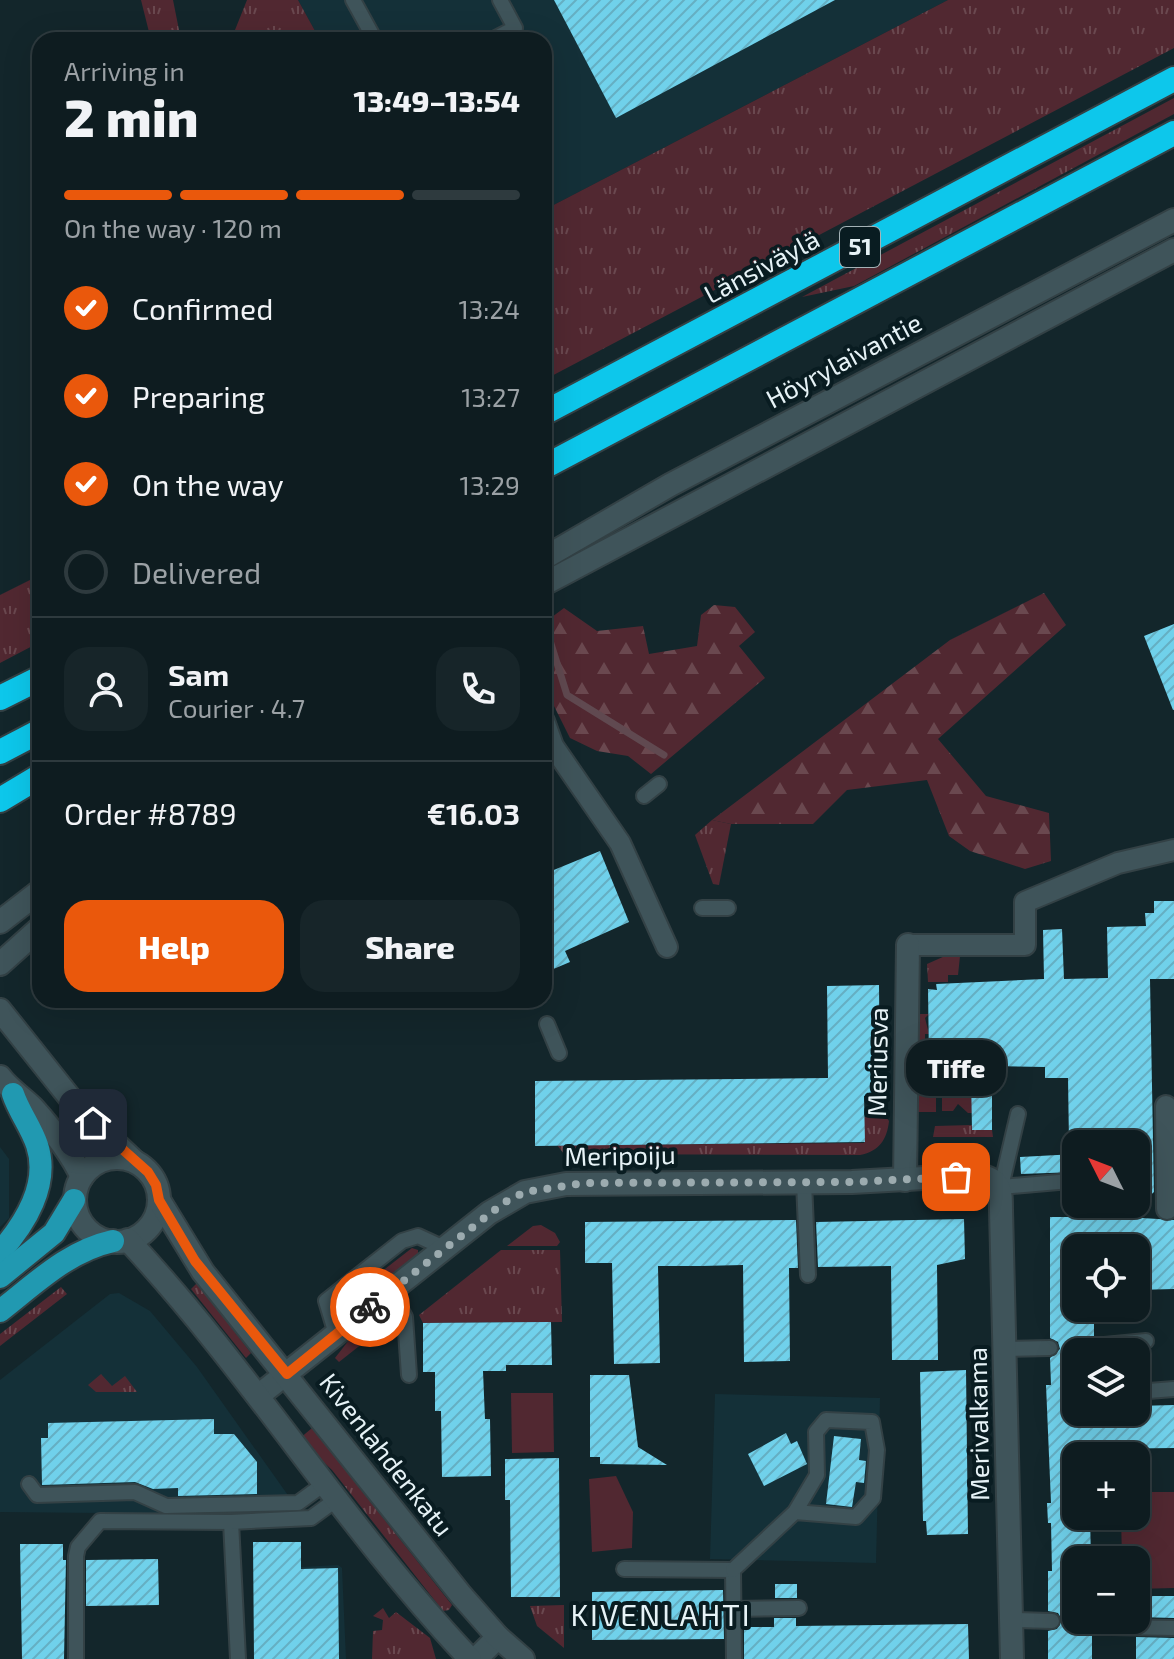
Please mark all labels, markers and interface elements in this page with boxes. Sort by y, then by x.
text: Arriving in [64,55,185,86]
text: 13:49–13:54 [353,82,520,118]
text: 2 min [64,85,199,147]
text: On the way · 120 m [64,212,282,243]
street label: Länsiväylä [698,222,824,309]
road number: 51 [840,227,880,267]
icon: check [64,286,108,330]
text: Confirmed [132,290,273,326]
text: 13:24 [458,293,520,324]
street label: Höyrylaivantie [760,306,926,414]
icon: check [64,374,108,418]
text: Preparing [132,378,265,414]
text: 13:27 [461,381,520,412]
icon: check [64,462,108,506]
text: On the way [132,466,284,502]
text: 13:29 [460,469,520,500]
text: Delivered [132,554,261,590]
button: person [64,647,148,731]
button: phone [436,647,520,731]
text: Sam [168,656,229,692]
text: Courier · 4.7 [168,692,305,723]
text: Order #8789 [64,795,237,831]
text: €16.03 [427,795,520,831]
button: Help [64,900,284,992]
button: Share [300,900,520,992]
street label: Meriusva [860,1007,893,1117]
callout: Tiffe [906,1041,1006,1097]
text: Tiffe [927,1052,985,1083]
pin [59,1089,127,1157]
icon: home [71,1101,115,1145]
north arrow [1062,1130,1150,1218]
map controls [1062,1130,1150,1634]
street label: Meripoiju [564,1138,676,1171]
pin [922,1143,990,1211]
icon: bag [934,1155,978,1199]
button: locate [1062,1234,1150,1322]
courier [330,1267,410,1347]
icon: bike [348,1285,392,1329]
button: layers [1062,1338,1150,1426]
street label: Merivalkama [961,1347,994,1501]
street label: Kivenlahdenkatu [314,1367,460,1542]
button: + [1062,1442,1150,1530]
button: − [1062,1546,1150,1634]
district label: KIVENLAHTI [570,1596,752,1632]

